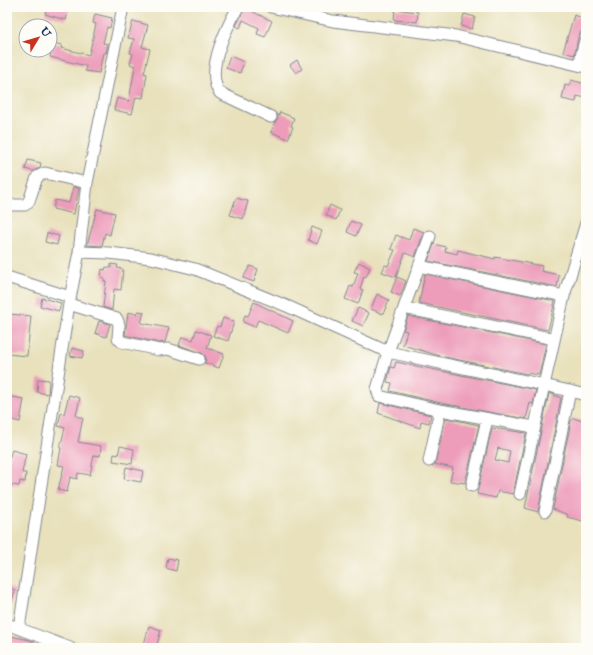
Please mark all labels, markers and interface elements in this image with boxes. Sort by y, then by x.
north arrow [18,18,58,58]
text: U [36,24,54,41]

